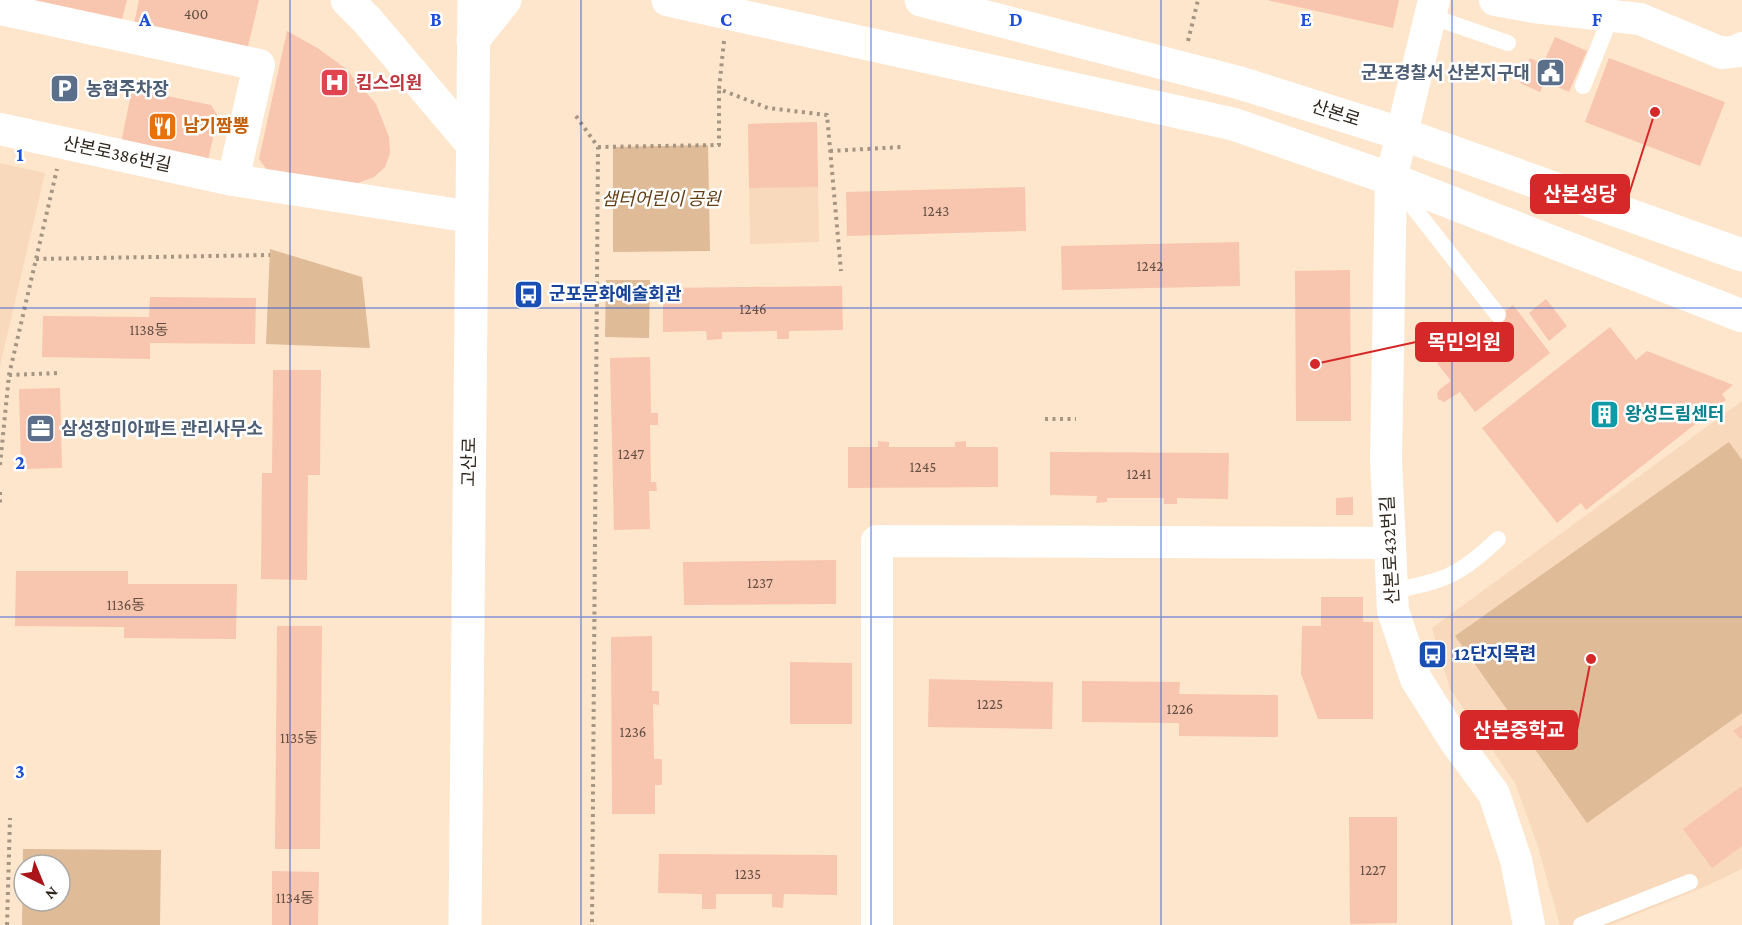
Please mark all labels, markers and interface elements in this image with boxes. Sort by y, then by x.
house number: 400 [184,6,208,22]
text: A [138,8,152,30]
text: B [430,8,442,30]
text: C [720,8,732,30]
text: D [1009,8,1023,30]
text: E [1300,8,1312,30]
text: F [1592,8,1603,30]
public building icon: 군포경찰서 산본지구대 [1535,57,1567,89]
place label: 군포경찰서 산본지구대 [1361,63,1530,83]
hospital icon: 킴스의원 [319,67,351,99]
parking icon: 농협주차장 [49,73,81,105]
place label: 킴스의원 [356,73,422,93]
place label: 농협주차장 [86,79,169,99]
street label: 산본로 [1309,96,1363,130]
restaurant icon: 남기짬뽕 [146,110,178,142]
place label: 남기짬뽕 [183,116,249,136]
street label: 산본로386번길 [61,133,173,175]
text: 1 [16,143,24,165]
callout: 산본성당 [1531,175,1629,213]
text: 산본성당 [1543,183,1617,205]
park label: 샘터어린이 공원 [601,189,722,209]
house number: 1243 [923,203,949,219]
house number: 1242 [1137,258,1163,274]
bus stop icon: 군포문화예술회관 [512,278,544,310]
place label: 군포문화예술회관 [549,284,682,304]
house number: 1246 [739,301,767,317]
house number: 1138동 [130,322,168,338]
callout: 목민의원 [1416,323,1513,361]
text: 목민의원 [1427,331,1501,353]
building icon: 왕성드림센터 [1588,398,1620,430]
place label: 왕성드림센터 [1625,404,1724,424]
office icon: 삼성장미아파트 관리사무소 [24,413,56,445]
place label: 삼성장미아파트 관리사무소 [61,419,263,439]
street label: 고산로 [459,437,479,487]
house number: 1247 [618,446,644,462]
text: 2 [15,451,25,473]
house number: 1245 [910,459,936,475]
house number: 1241 [1127,466,1151,482]
street label: 산본로432번길 [1377,495,1403,605]
house number: 1237 [747,575,773,591]
house number: 1136동 [107,597,145,613]
bus stop icon: 12단지목련 [1417,638,1449,670]
place label: 12단지목련 [1454,644,1536,664]
house number: 1225 [977,696,1003,712]
house number: 1226 [1167,701,1193,717]
callout: 산본중학교 [1461,711,1577,749]
text: 산본중학교 [1473,719,1565,741]
house number: 1236 [620,724,646,740]
house number: 1135동 [280,730,318,746]
text: 3 [15,760,25,782]
north arrow [12,853,72,913]
house number: 1227 [1360,862,1386,878]
house number: 1235 [735,866,761,882]
text: N [42,884,62,904]
house number: 1134동 [276,890,314,906]

